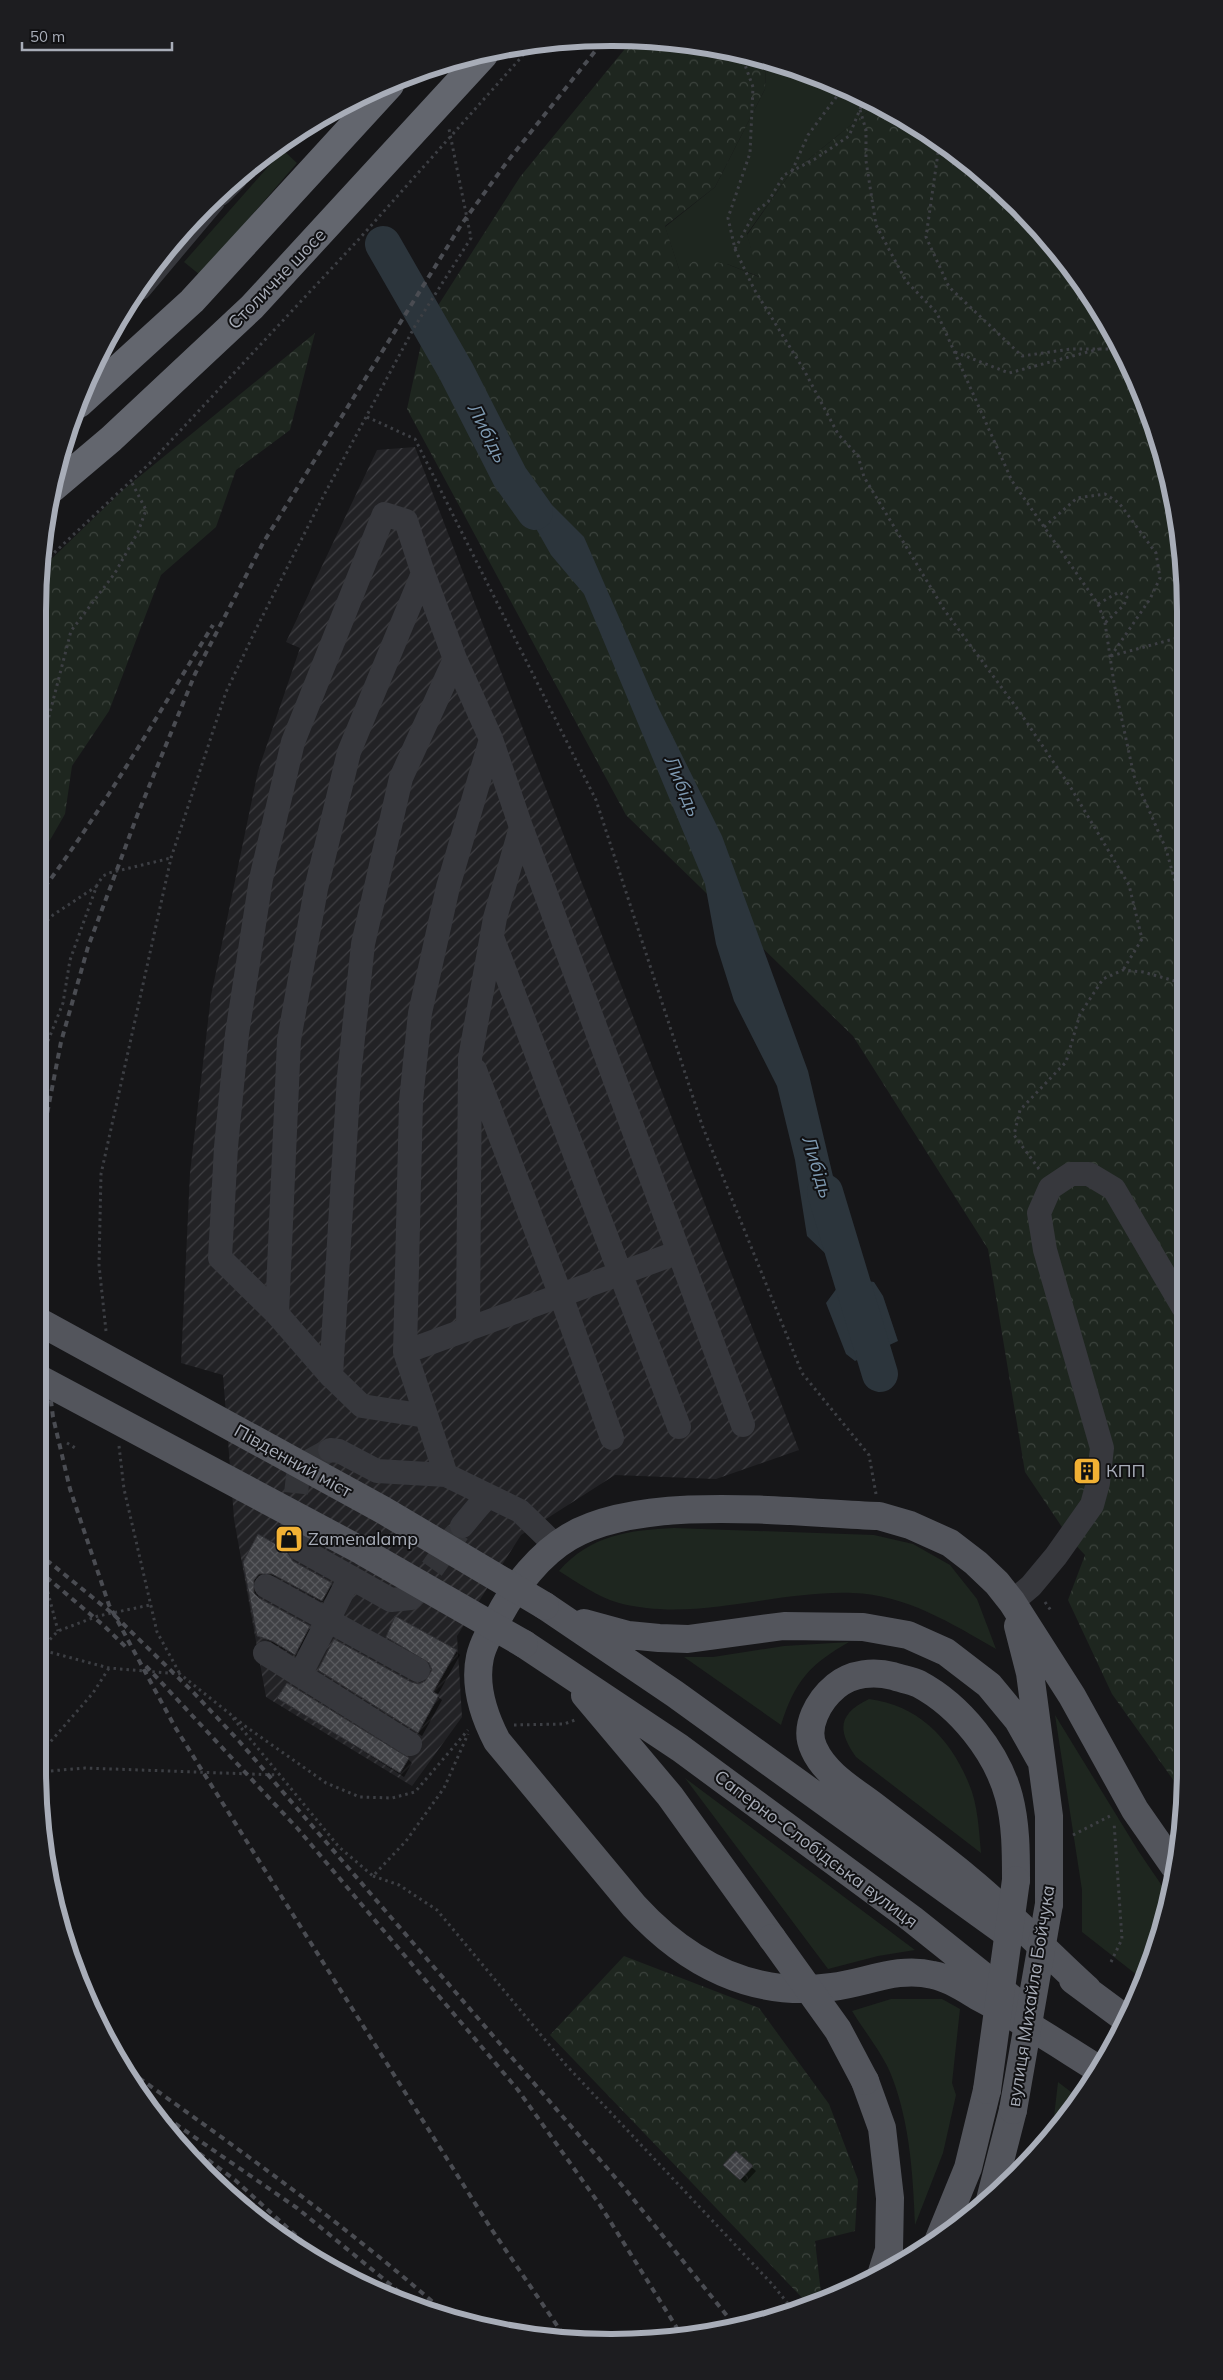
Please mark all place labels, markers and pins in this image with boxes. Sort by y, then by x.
building icon: КПП [1072,1456,1102,1486]
place label: КПП [1106,1459,1145,1482]
shop icon: Zamenalamp [274,1524,304,1554]
place label: Zamenalamp [308,1527,418,1550]

